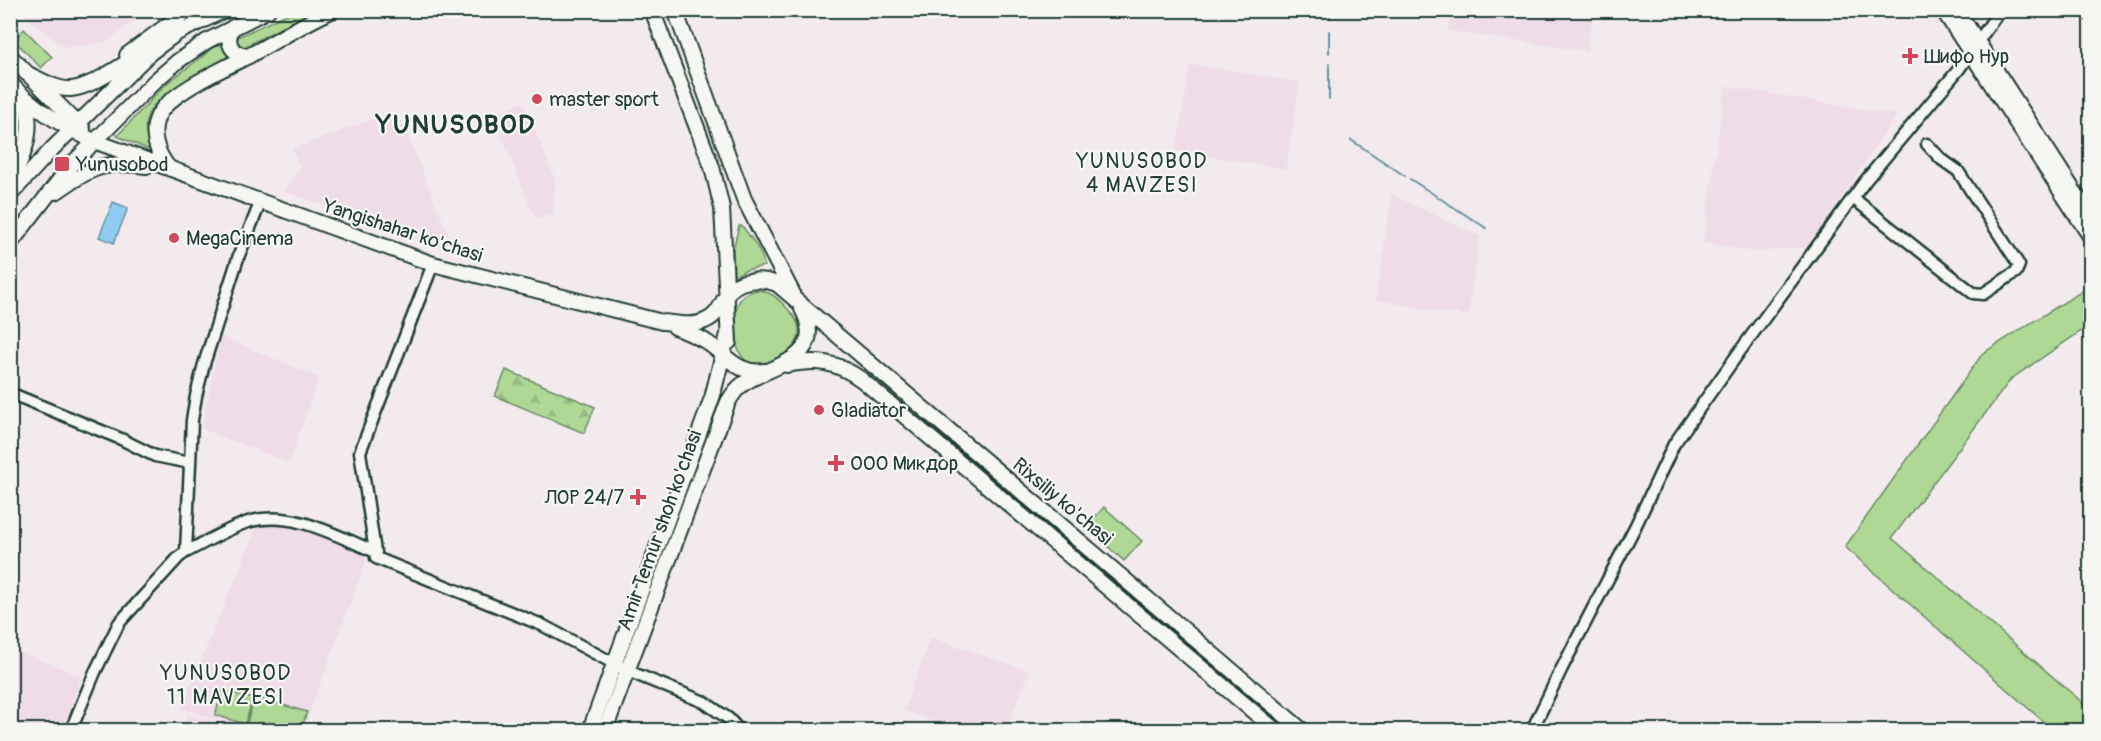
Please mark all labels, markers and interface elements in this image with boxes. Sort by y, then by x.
place label: Шифо Нур [1924,44,2009,69]
marker: Шифо Нур [1901,47,1919,65]
place label: master sport [549,87,660,112]
marker: master sport [530,92,544,106]
district label: YUNUSOBOD [375,109,536,141]
district label: YUNUSOBOD 4 MAVZESI [1075,148,1208,199]
place label: Yunusobod [75,152,169,177]
marker: Yunusobod [53,155,71,173]
street label: Yangishahar ko'chasi [319,193,486,268]
place label: MegaCinema [186,226,293,251]
marker: MegaCinema [167,231,181,245]
place label: Gladiator [831,398,906,423]
marker: Gladiator [812,403,826,417]
street label: Amir Temur shoh ko'chasi [612,427,707,634]
place label: ООО Микдор [850,451,958,476]
street label: Rixsiliy ko'chasi [1007,452,1118,551]
marker: ООО Микдор [827,454,845,472]
place label: ЛОР 24/7 [543,485,624,510]
marker: ЛОР 24/7 [629,488,647,506]
district label: YUNUSOBOD 11 MAVZESI [159,660,292,711]

